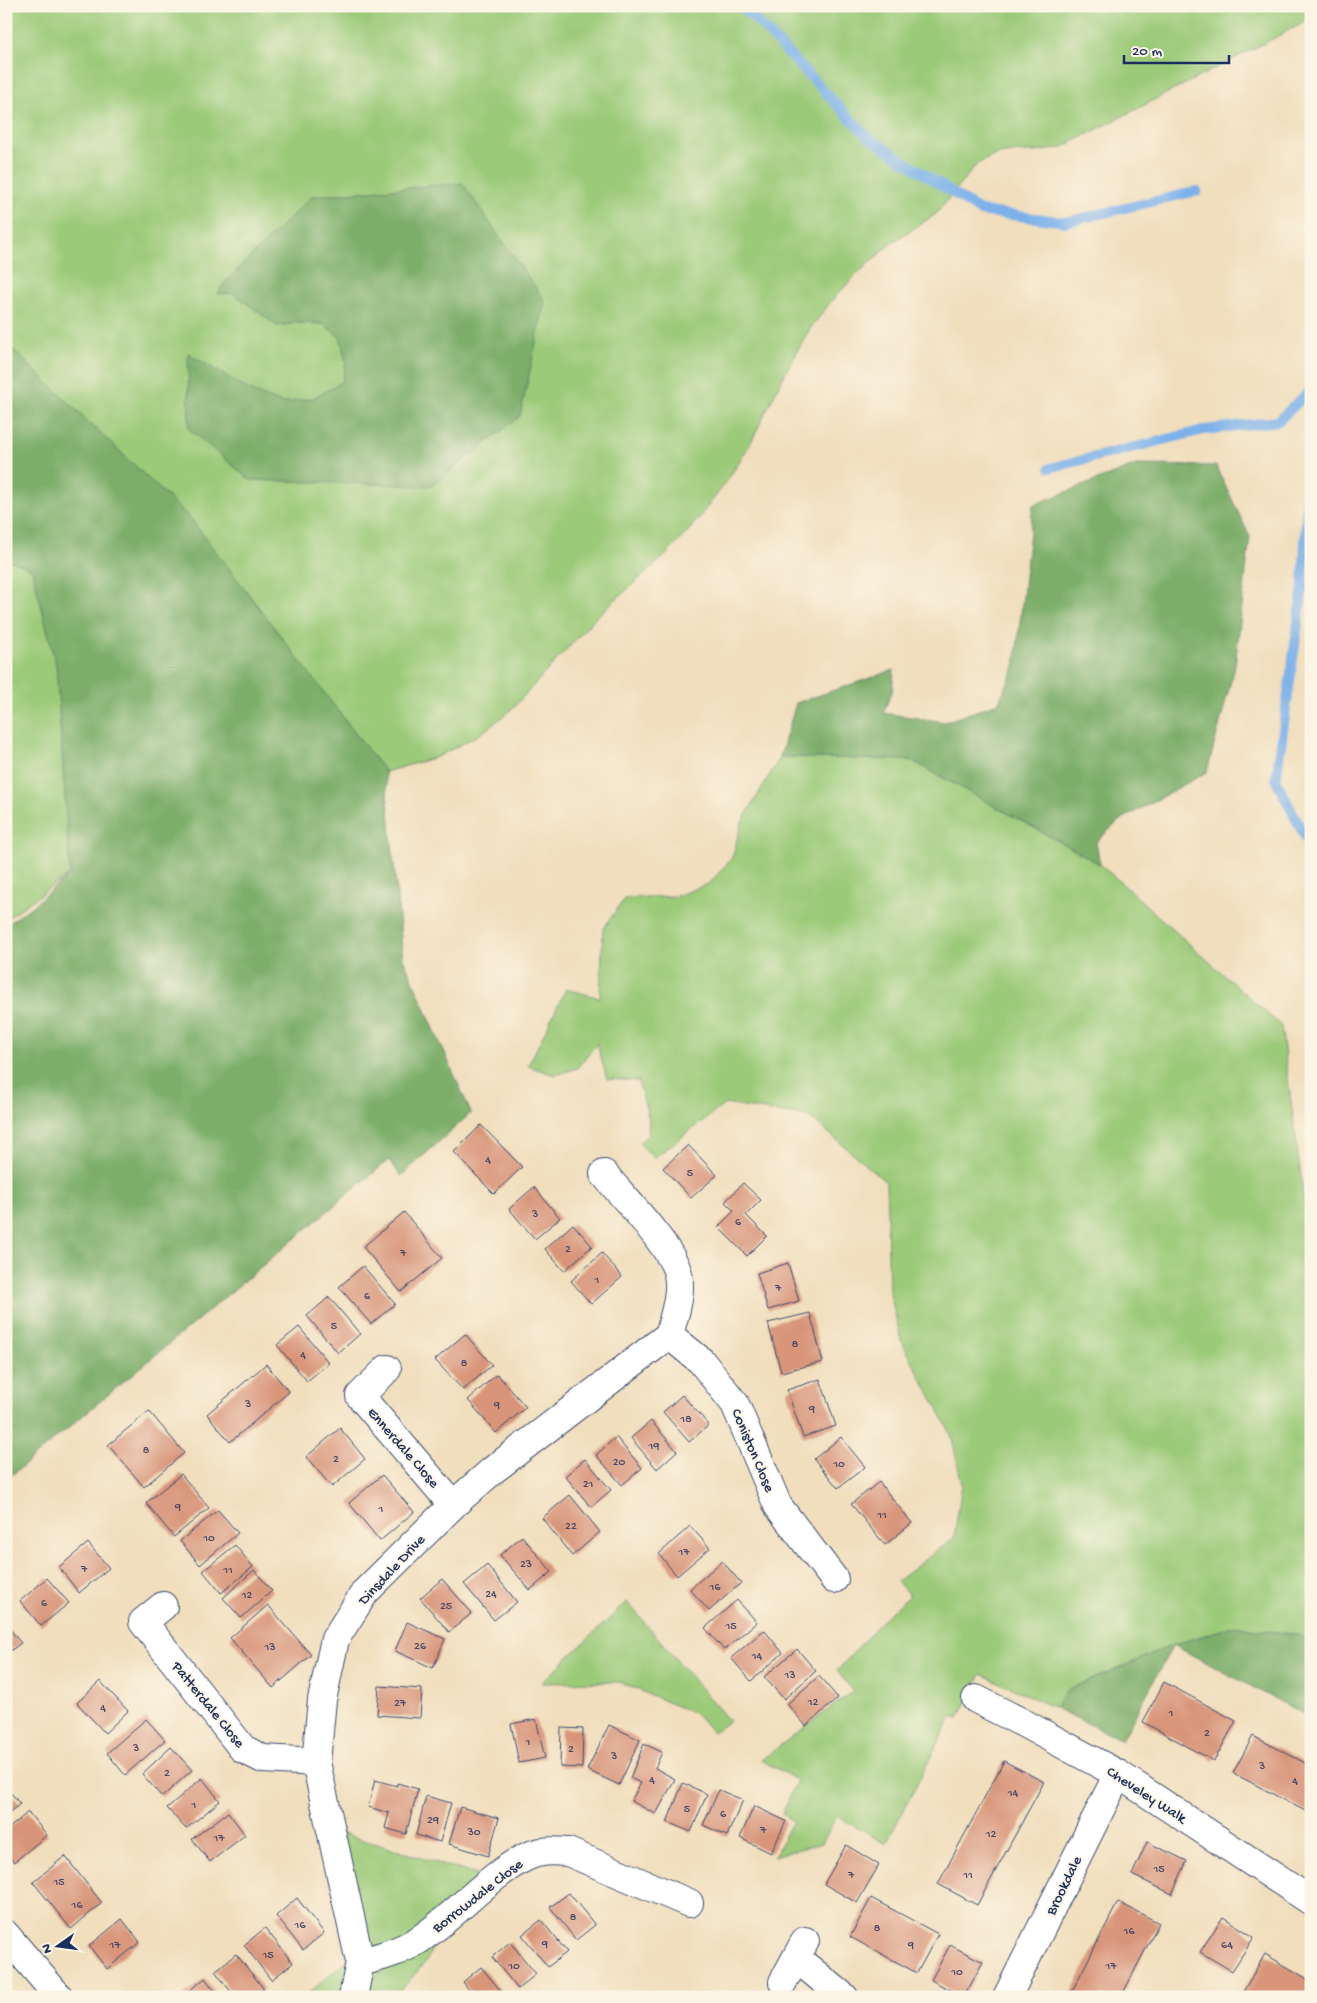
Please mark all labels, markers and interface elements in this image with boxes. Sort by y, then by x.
scale bar [1124,32,1230,64]
text: 20 m [1132,43,1162,61]
house number: 4 [485,1154,491,1168]
house number: 5 [687,1167,693,1181]
house number: 3 [531,1208,538,1222]
house number: 6 [735,1216,742,1230]
house number: 2 [565,1243,571,1257]
house number: 7 [399,1247,407,1261]
house number: 1 [594,1274,600,1288]
house number: 7 [774,1282,782,1296]
house number: 6 [364,1290,371,1304]
house number: 5 [331,1320,337,1334]
house number: 8 [792,1338,799,1352]
house number: 4 [300,1349,306,1363]
house number: 8 [461,1357,468,1371]
house number: 3 [244,1398,251,1412]
house number: 9 [493,1399,500,1413]
house number: 9 [808,1403,815,1417]
street label: Ennerdale Close [363,1404,443,1492]
street label: Coniston Close [727,1406,778,1495]
house number: 18 [679,1413,692,1427]
house number: 19 [648,1440,659,1454]
house number: 8 [143,1444,150,1458]
house number: 2 [333,1453,339,1467]
house number: 20 [613,1456,626,1470]
house number: 10 [832,1458,845,1472]
house number: 21 [583,1478,594,1492]
house number: 9 [174,1501,181,1515]
house number: 1 [378,1503,384,1517]
house number: 11 [876,1509,887,1523]
house number: 22 [565,1520,577,1534]
street label: Dinsdale Drive [354,1531,430,1610]
house number: 10 [202,1532,215,1546]
house number: 17 [677,1546,690,1560]
house number: 23 [520,1558,532,1572]
house number: 7 [80,1563,88,1577]
house number: 11 [222,1564,233,1578]
house number: 16 [709,1581,721,1595]
house number: 24 [485,1588,497,1602]
house number: 12 [241,1589,252,1603]
house number: 6 [41,1597,48,1611]
house number: 25 [440,1600,452,1614]
house number: 15 [724,1620,737,1634]
house number: 26 [414,1640,427,1654]
house number: 13 [263,1641,276,1655]
house number: 14 [751,1650,763,1664]
street label: Patterdale Close [166,1658,248,1752]
house number: 13 [783,1669,796,1683]
house number: 12 [807,1696,818,1710]
house number: 27 [394,1697,407,1711]
house number: 4 [100,1702,106,1716]
house number: 1 [1168,1707,1174,1721]
house number: 2 [1204,1727,1210,1741]
house number: 1 [525,1736,531,1750]
house number: 3 [132,1742,139,1756]
house number: 2 [568,1743,574,1757]
house number: 3 [610,1750,617,1764]
house number: 3 [1258,1760,1265,1774]
street label: Cheveley Walk [1103,1763,1190,1829]
house number: 2 [164,1767,170,1781]
house number: 4 [649,1774,655,1788]
house number: 4 [1292,1775,1298,1789]
house number: 14 [1007,1787,1019,1801]
house number: 1 [191,1799,197,1813]
house number: 5 [684,1803,690,1817]
house number: 6 [720,1808,727,1822]
house number: 29 [427,1814,439,1828]
house number: 7 [759,1824,767,1838]
house number: 30 [466,1826,481,1840]
house number: 12 [985,1828,996,1842]
house number: 17 [212,1832,225,1846]
street label: Brookdale [1042,1853,1087,1919]
street label: Borrowdale Close [429,1856,527,1938]
house number: 15 [1152,1863,1165,1877]
house number: 7 [847,1869,855,1883]
house number: 11 [962,1869,973,1883]
house number: 15 [52,1876,65,1890]
house number: 16 [71,1899,83,1913]
house number: 8 [570,1911,577,1925]
house number: 16 [294,1919,306,1933]
north arrow [32,1920,82,1970]
house number: 8 [874,1922,881,1936]
house number: 16 [1123,1925,1135,1939]
house number: 9 [541,1938,548,1952]
house number: 17 [108,1939,121,1953]
house number: 9 [907,1939,914,1953]
house number: 64 [1221,1939,1233,1953]
text: N [38,1942,57,1955]
house number: 15 [261,1949,274,1963]
house number: 10 [507,1960,520,1974]
house number: 17 [1104,1960,1117,1974]
house number: 10 [950,1966,963,1980]

